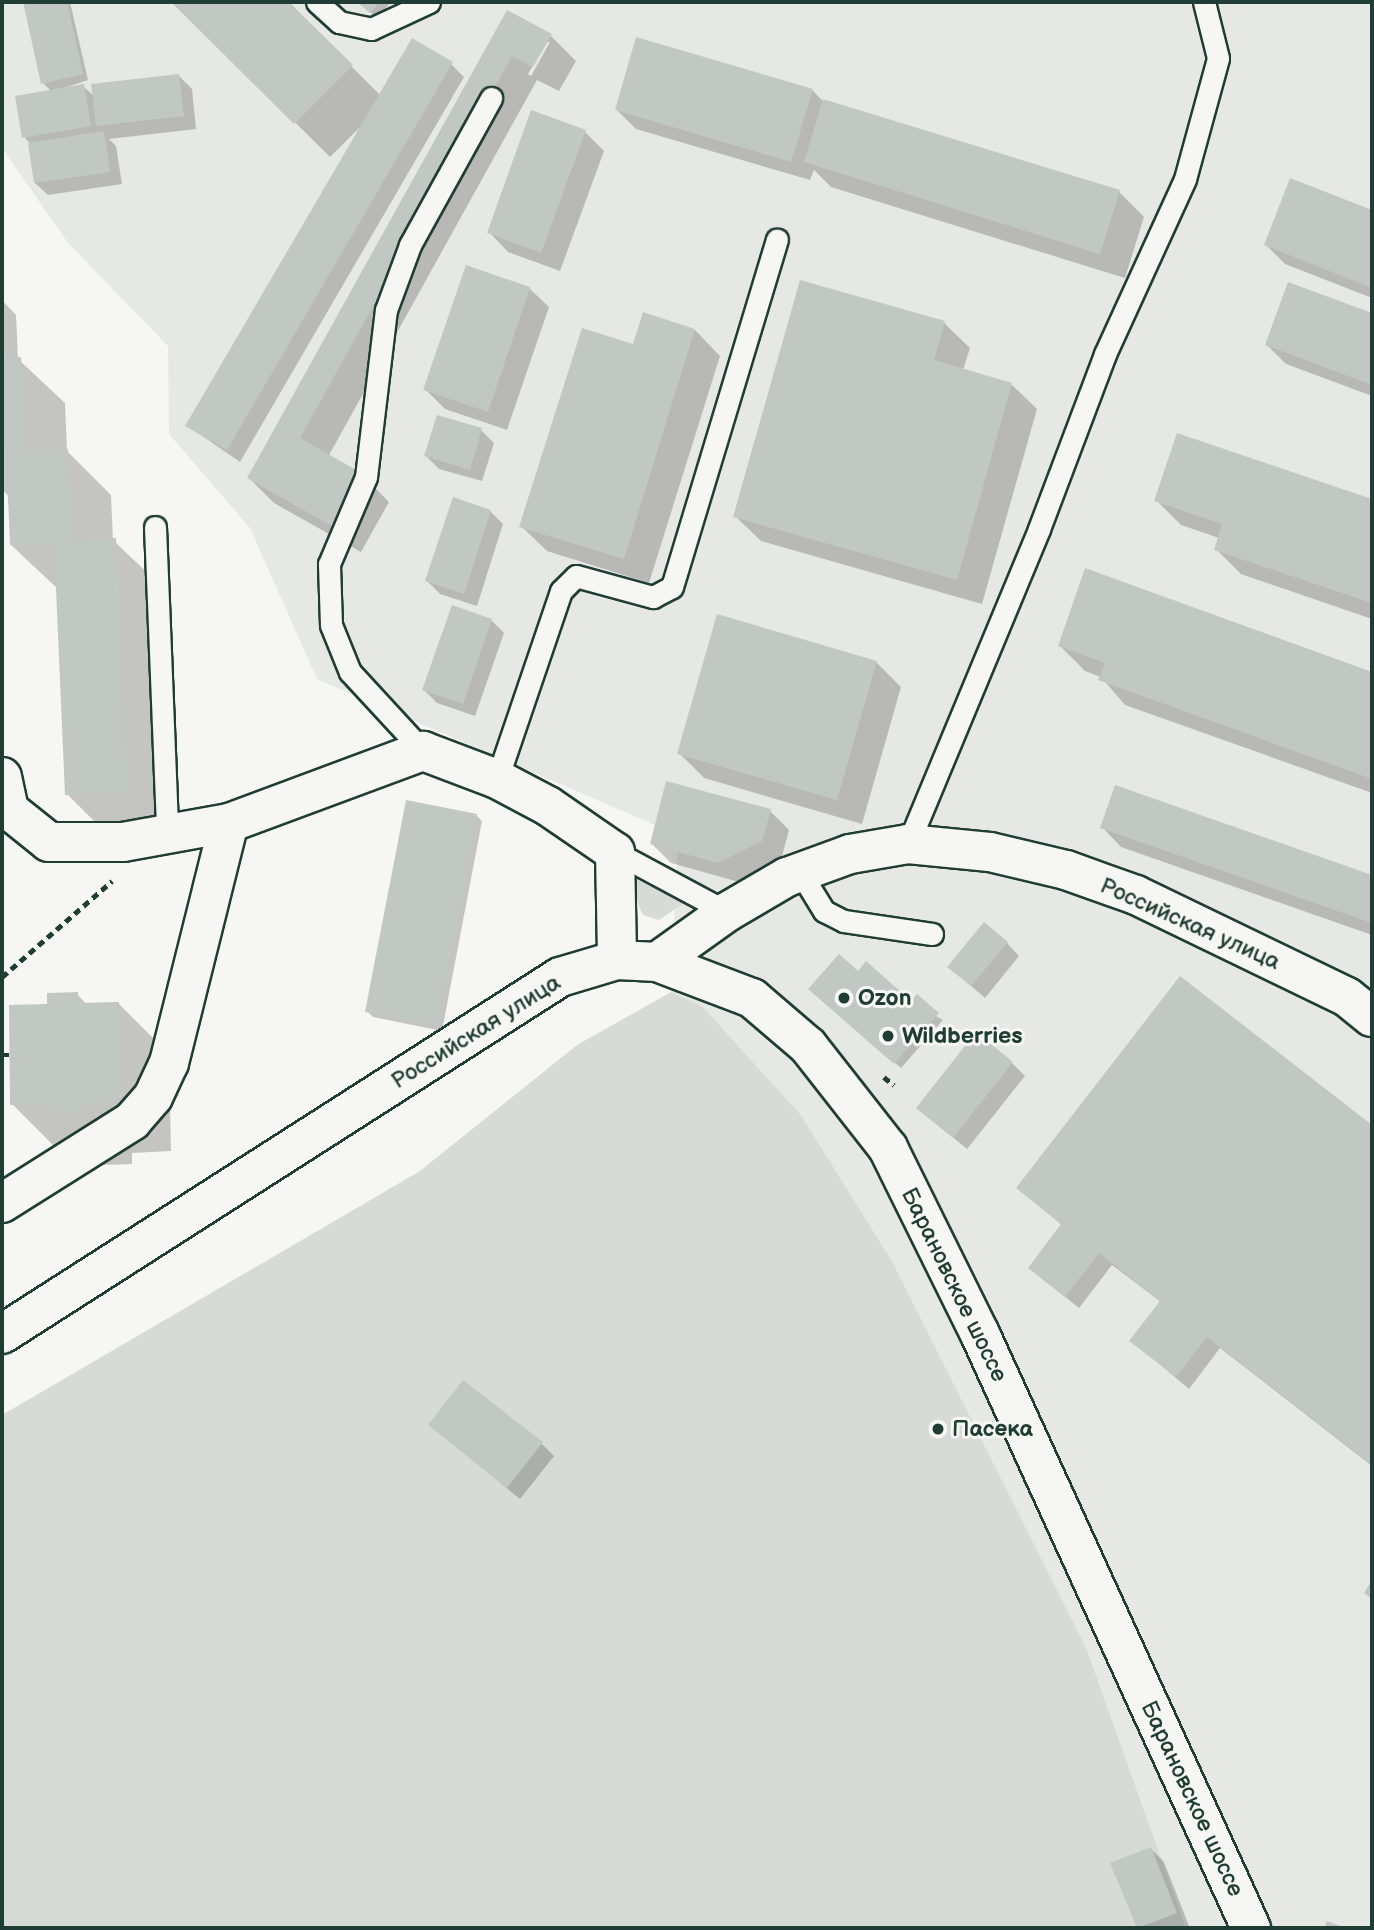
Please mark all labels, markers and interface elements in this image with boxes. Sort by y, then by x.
street label: Российская улица [1096,872,1284,976]
street label: Российская улица [386,969,566,1095]
place label: Ozon [858,984,912,1012]
marker: Ozon [836,990,852,1006]
place label: Wildberries [902,1022,1023,1050]
marker: Wildberries [880,1028,896,1044]
street label: Барановское шоссе [895,1183,1013,1387]
place label: Пасека [952,1415,1033,1443]
marker: Пасека [930,1421,946,1437]
street label: Барановское шоссе [1135,1697,1249,1901]

